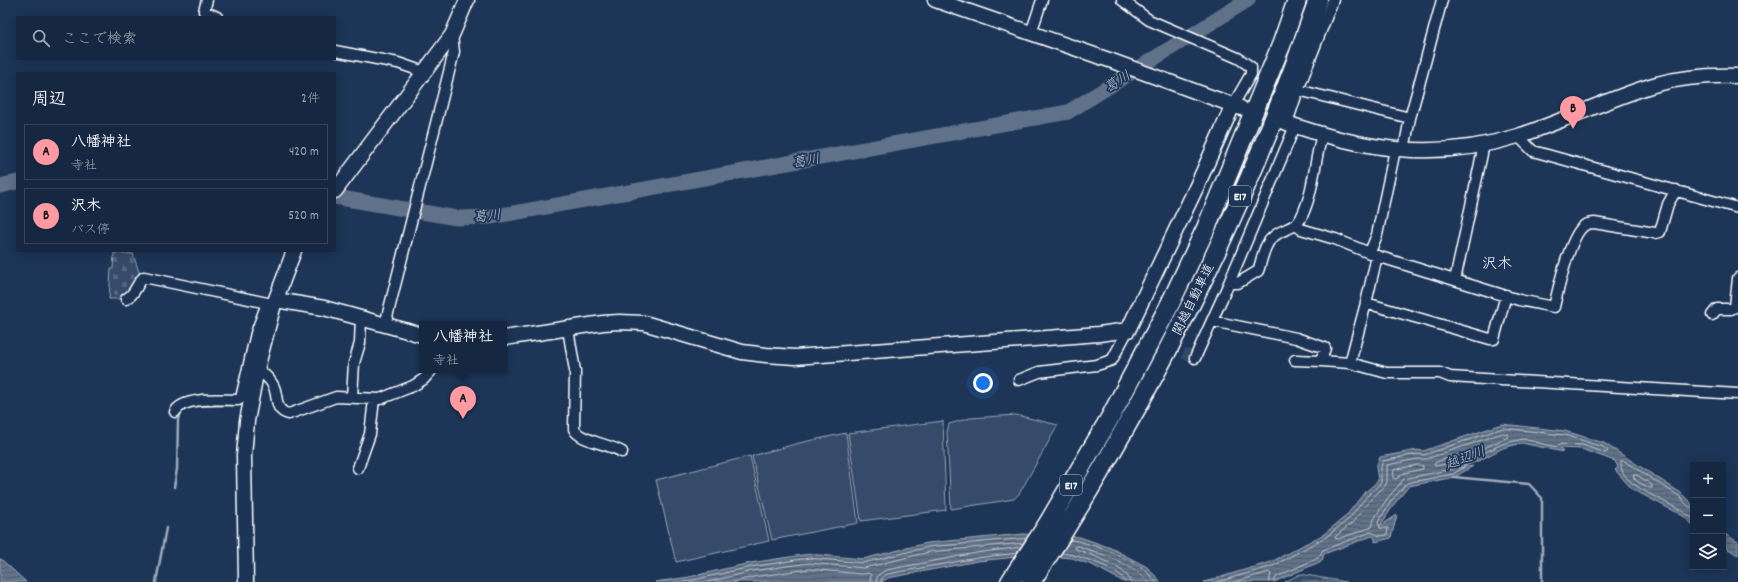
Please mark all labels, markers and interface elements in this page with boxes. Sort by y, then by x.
search box [16,16,336,60]
icon: search [30,27,52,49]
text: ここで検索 [62,29,137,51]
water label: 葛川 [1101,67,1135,99]
text: 周辺 [32,89,66,113]
text: 2件 [301,90,320,109]
pin: B [1560,96,1586,129]
text: 八幡神社 [71,132,131,154]
text: A [42,143,50,162]
text: 420 m [289,143,319,162]
water label: 葛川 [791,150,822,174]
text: 寺社 [71,157,97,176]
road number: E17 [1229,186,1251,206]
text: 沢木 [71,196,101,218]
water label: 葛川 [472,206,502,228]
text: B [43,207,49,226]
text: 520 m [288,207,319,226]
text: バス停 [71,221,110,240]
district label: 沢木 [1482,254,1512,276]
street label: 関越自動車道 [1169,261,1220,339]
popup [419,321,507,373]
text: 八幡神社 [433,327,493,349]
text: 寺社 [433,352,459,371]
your location [973,373,993,393]
pin: A [450,386,476,419]
water label: 越辺川 [1442,442,1489,476]
map controls [1690,462,1726,570]
button: + [1690,462,1726,498]
road number: E17 [1060,475,1082,495]
button: − [1690,498,1726,534]
button: layers [1690,534,1726,570]

